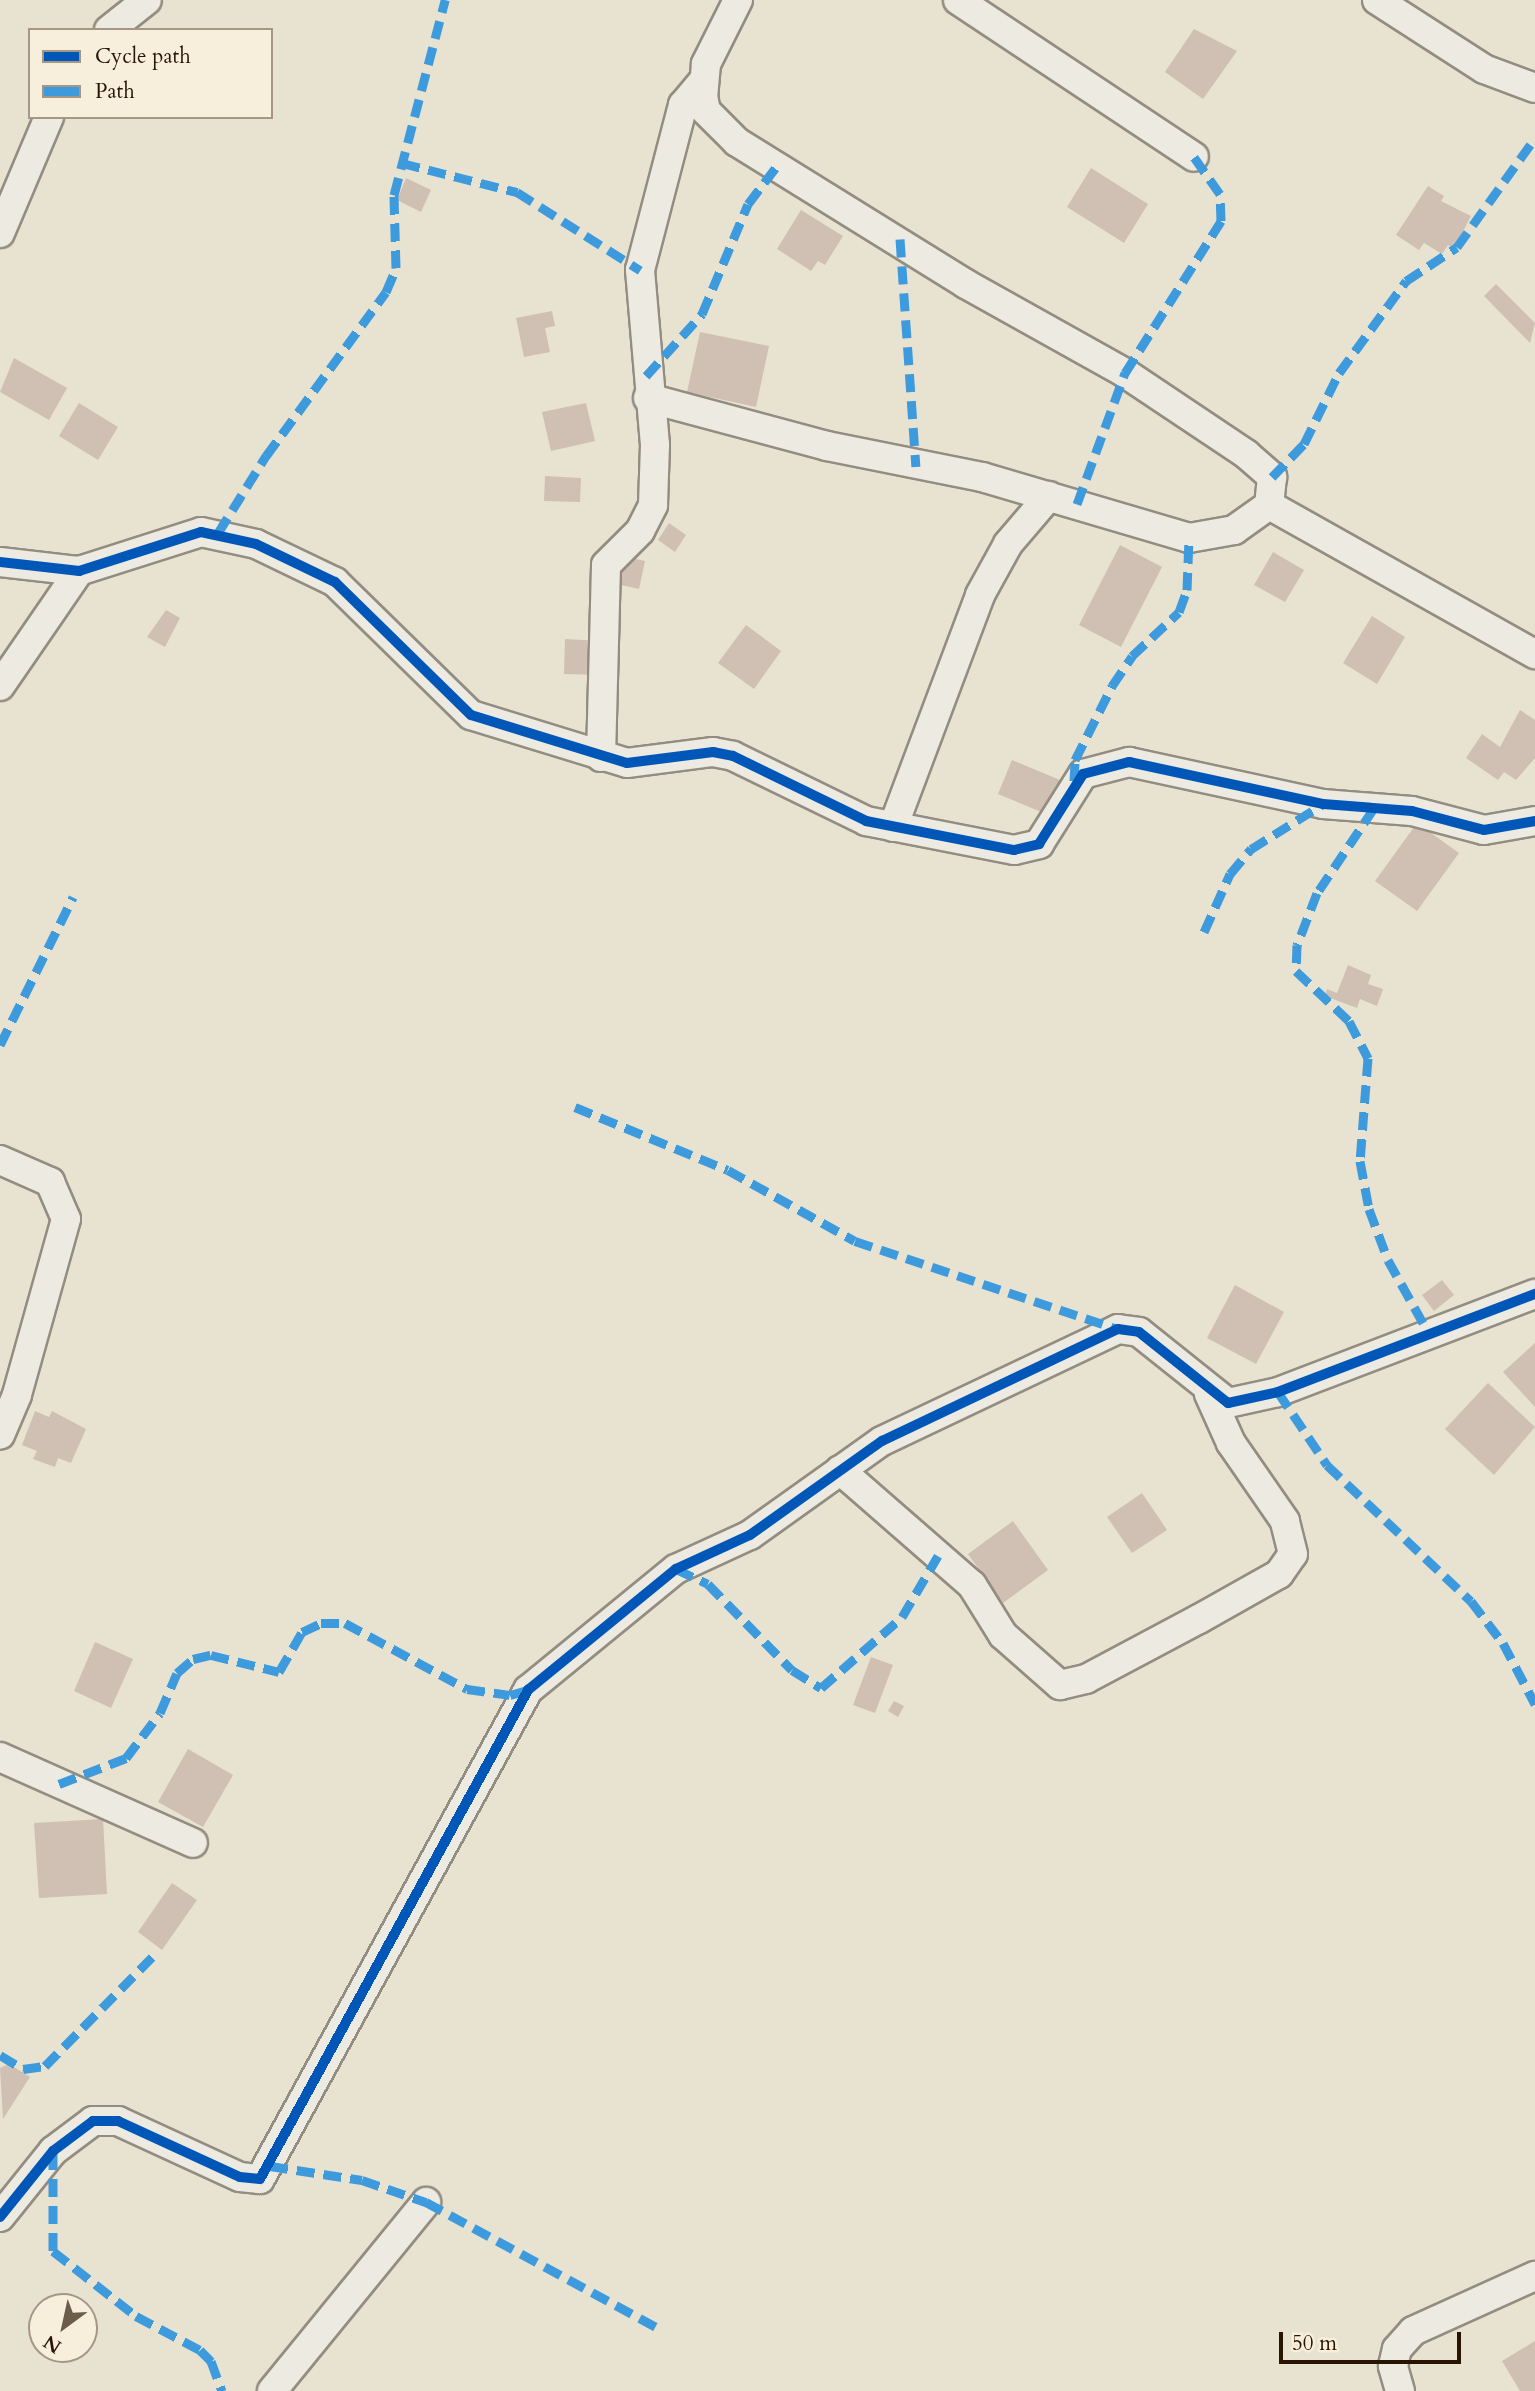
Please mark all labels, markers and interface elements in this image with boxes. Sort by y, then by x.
legend [28,28,273,119]
text: Cycle path [95,42,191,71]
text: Path [95,77,135,106]
north arrow [28,2293,98,2363]
scale bar [1283,2318,1465,2362]
text: N [39,2329,67,2359]
text: 50 m [1292,2329,1337,2358]

